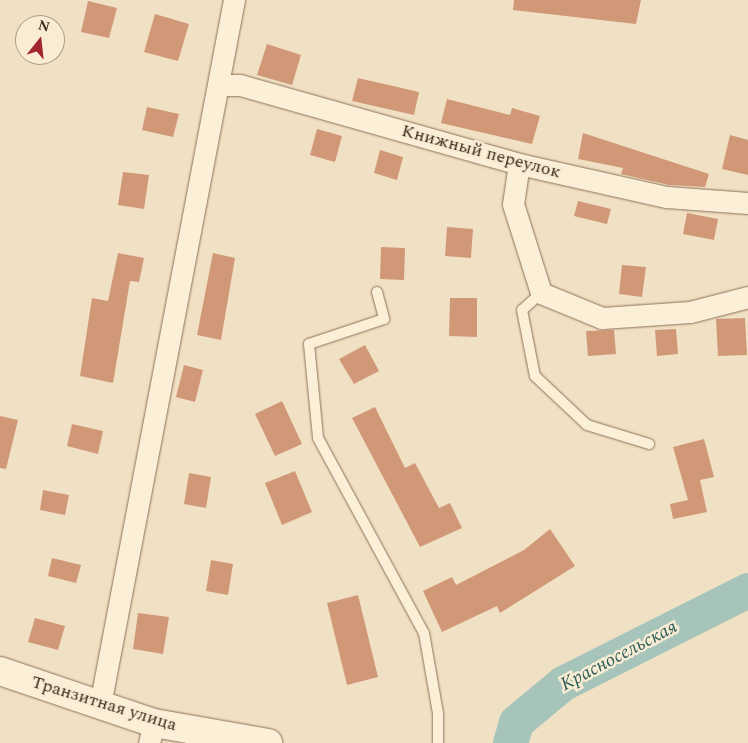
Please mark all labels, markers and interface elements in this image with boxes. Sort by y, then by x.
text: N [36,14,52,38]
north arrow [15,15,65,65]
street label: Книжный переулок [399,120,563,184]
water label: Красносельская [557,616,681,696]
street label: Транзитная улица [29,672,179,736]

